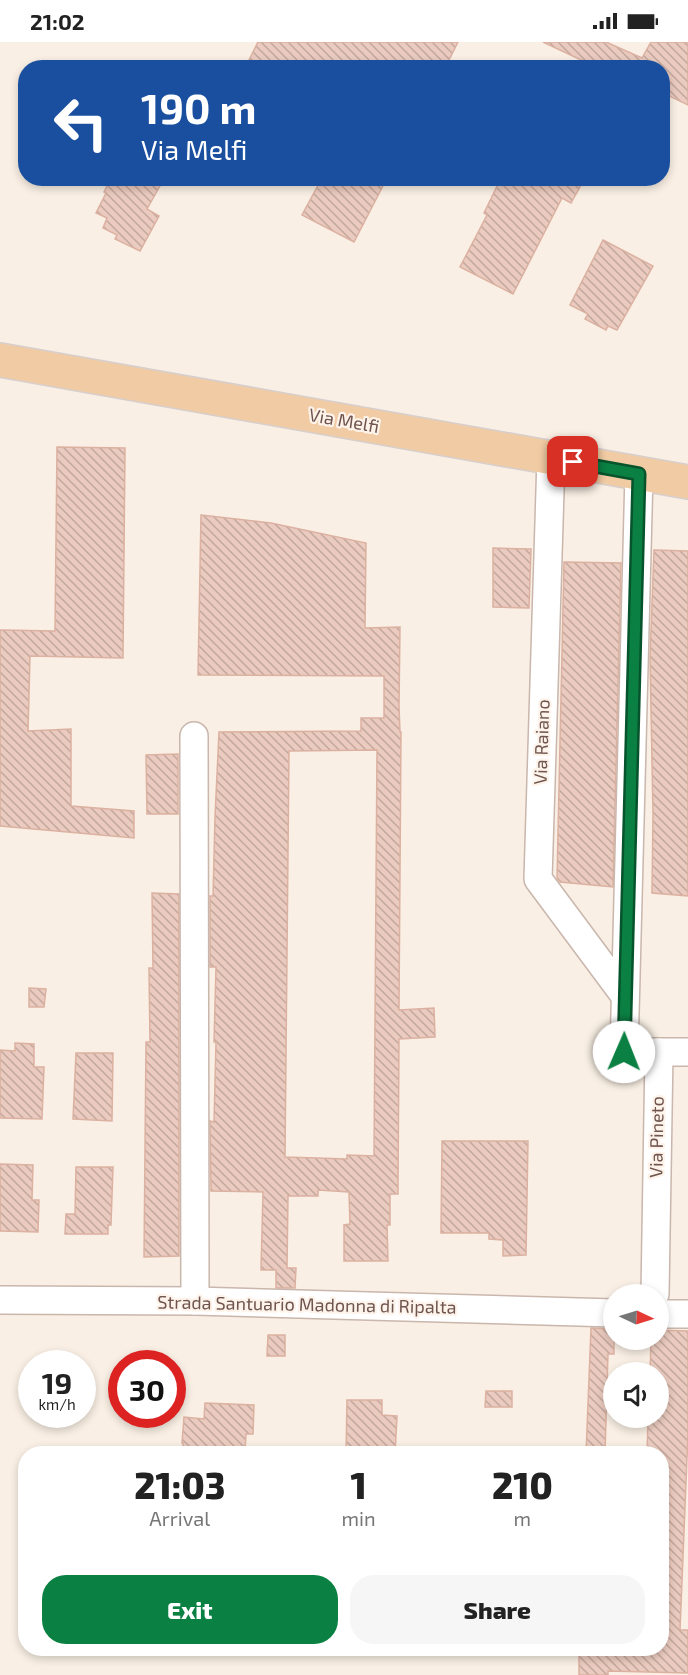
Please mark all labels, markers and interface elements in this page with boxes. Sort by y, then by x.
text: 21:02 [30,8,85,34]
text: 190 m [141,82,257,132]
icon: left [42,84,120,162]
text: Via Melfi [141,133,247,165]
street label: Via Melfi [307,403,381,437]
pin [547,436,598,487]
icon: arrive [556,445,589,478]
street label: Via Raiano [529,699,553,785]
position arrow [592,1020,656,1084]
street label: Via Pineto [644,1096,668,1178]
north arrow [603,1284,669,1350]
map controls [603,1284,669,1428]
street label: Strada Santuario Madonna di Ripalta [157,1290,457,1318]
speed limit sign: 30 [108,1350,186,1428]
button: sound [603,1362,669,1428]
text: 19 [42,1364,72,1400]
text: km/h [38,1395,76,1413]
text: 21:03 [134,1463,225,1506]
text: 1 [351,1463,367,1506]
text: 210 [492,1463,553,1506]
text: Arrival [149,1506,210,1530]
text: min [342,1506,376,1530]
text: m [514,1506,531,1530]
button: Exit [42,1575,338,1644]
button: Share [350,1575,645,1644]

